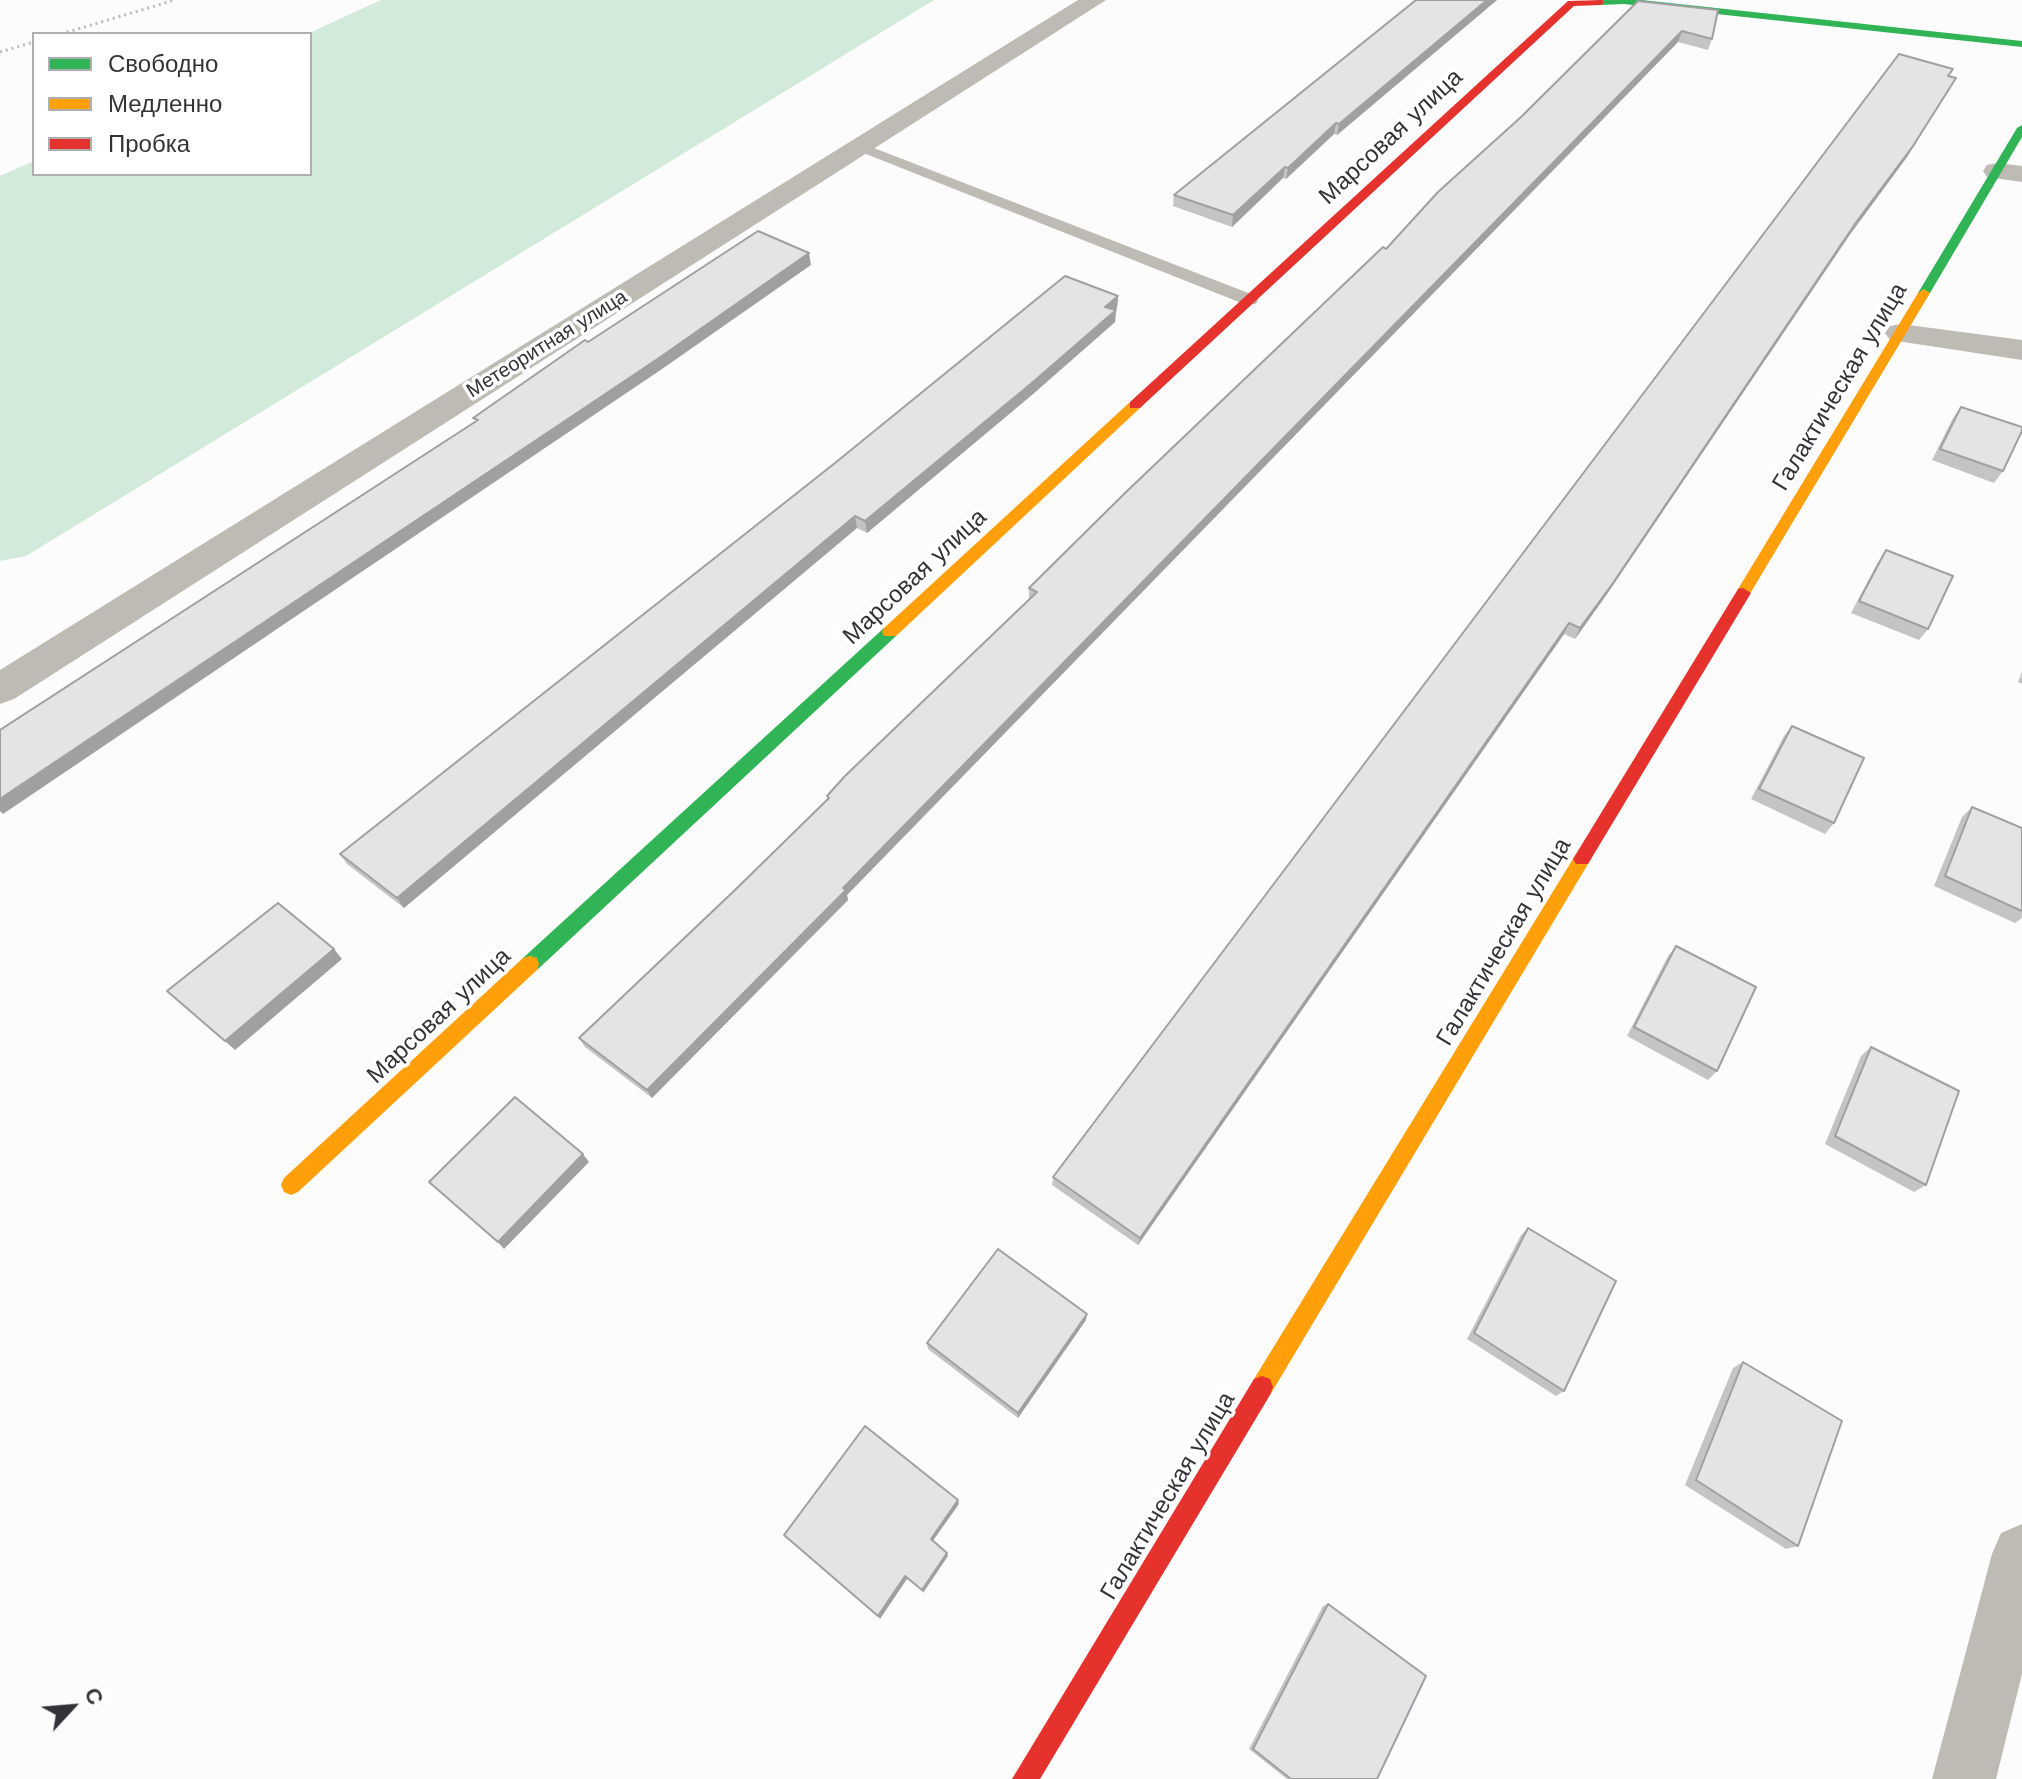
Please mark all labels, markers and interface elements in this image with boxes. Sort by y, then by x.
legend [32,32,312,176]
text: Свободно [108,50,218,78]
street label: Марсовая улица [1313,63,1469,211]
text: Медленно [108,90,222,118]
text: Пробка [108,130,190,158]
street label: Галактическая улица [1767,278,1913,496]
street label: Метеоритная улица [462,285,632,403]
street label: Марсовая улица [837,503,993,651]
street label: Галактическая улица [1431,833,1577,1051]
street label: Марсовая улица [361,942,517,1090]
street label: Галактическая улица [1095,1387,1241,1605]
north arrow [32,1667,112,1747]
text: С [79,1684,109,1709]

